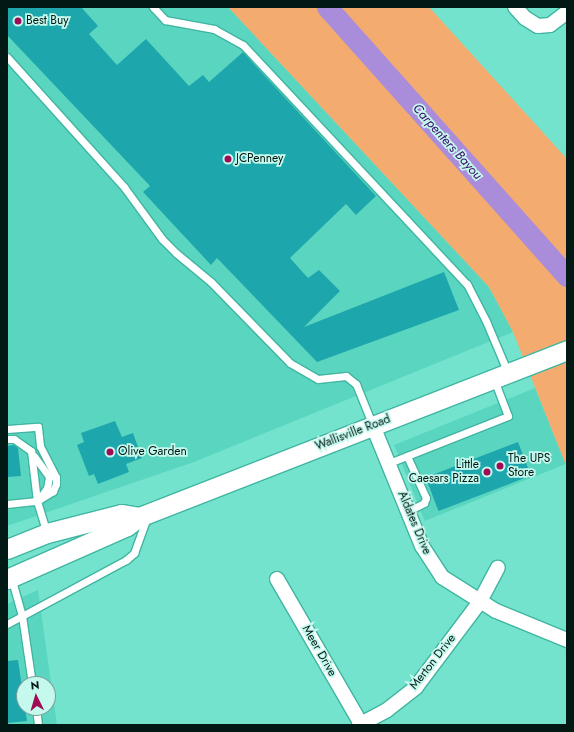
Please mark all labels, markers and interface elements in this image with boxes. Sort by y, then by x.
place label: Best Buy [26,14,68,28]
marker: Best Buy [13,16,23,26]
water label: Carpenters Bayou [409,101,485,183]
place label: JCPenney [236,152,283,166]
marker: JCPenney [223,154,233,164]
street label: Wallisville Road [313,412,393,454]
place label: Olive Garden [118,445,187,459]
marker: Olive Garden [105,447,115,457]
place label: The UPS Store [508,452,550,480]
place label: Little Caesars Pizza [409,458,479,486]
marker: The UPS Store [495,461,505,471]
marker: Little Caesars Pizza [482,467,492,477]
street label: Aldates Drive [394,489,434,557]
street label: Meer Drive [299,623,339,679]
street label: Merton Drive [407,632,459,692]
north arrow [16,676,56,716]
text: N [30,677,40,693]

